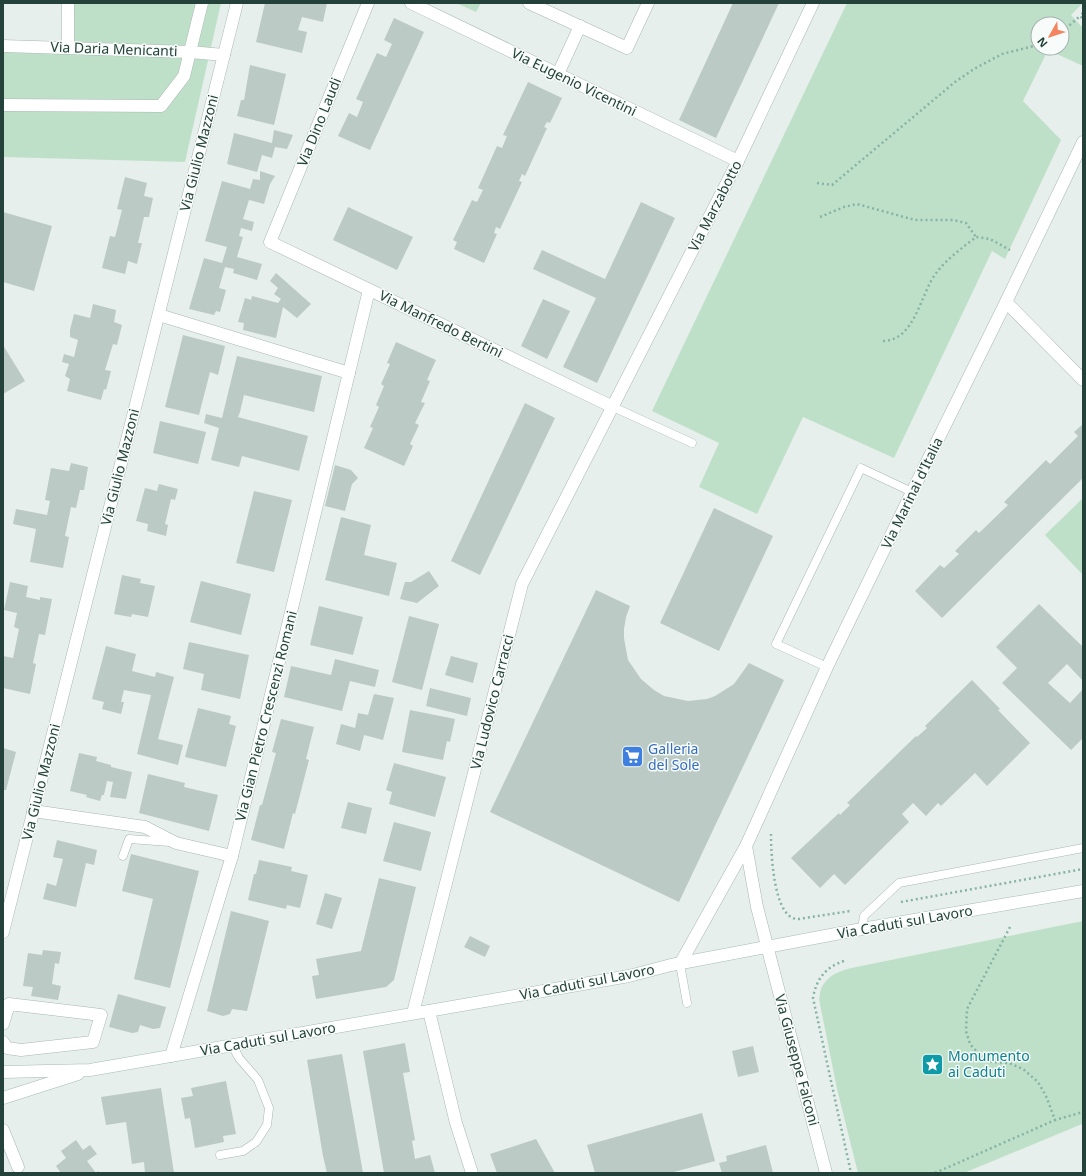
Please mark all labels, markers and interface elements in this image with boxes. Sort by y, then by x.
north arrow [1030,16,1070,56]
text: N [1033,34,1050,51]
street label: Via Daria Menicanti [50,37,178,60]
street label: Via Eugenio Vicentini [508,43,640,120]
street label: Via Dino Laudi [292,75,345,169]
street label: Via Giulio Mazzoni [175,92,222,213]
street label: Via Marzabotto [683,157,746,255]
street label: Via Manfredo Bertini [376,285,506,362]
street label: Via Giulio Mazzoni [96,406,143,527]
street label: Via Marinai d'Italia [876,434,947,552]
street label: Via Gian Pietro Crescenzi Romani [230,609,301,823]
street label: Via Ludovico Carracci [466,632,518,771]
street label: Via Giulio Mazzoni [17,721,64,842]
place label: Galleria del Sole [648,739,700,774]
supermarket icon: Galleria del Sole [619,744,645,770]
street label: Via Caduti sul Lavoro [836,900,974,943]
street label: Via Caduti sul Lavoro [518,959,656,1004]
street label: Via Giuseppe Falconi [771,992,824,1128]
street label: Via Caduti sul Lavoro [199,1017,337,1060]
place label: Monumento ai Caduti [948,1046,1030,1081]
place icon: Monumento ai Caduti [919,1051,945,1077]

